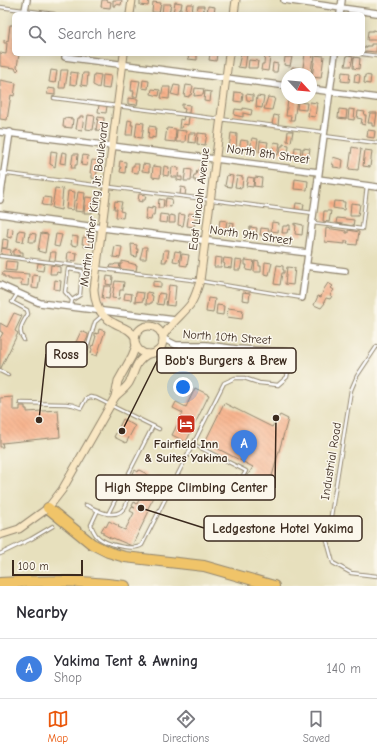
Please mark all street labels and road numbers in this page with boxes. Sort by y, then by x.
street label: Martin Luther King Jr. Boulevard [77,121,111,287]
street label: North 8th Street [226,141,311,167]
street label: East Lincoln Avenue [186,147,212,251]
street label: North 9th Street [209,222,294,248]
street label: North 10th Street [182,327,272,347]
street label: Industrial Road [318,421,344,501]

